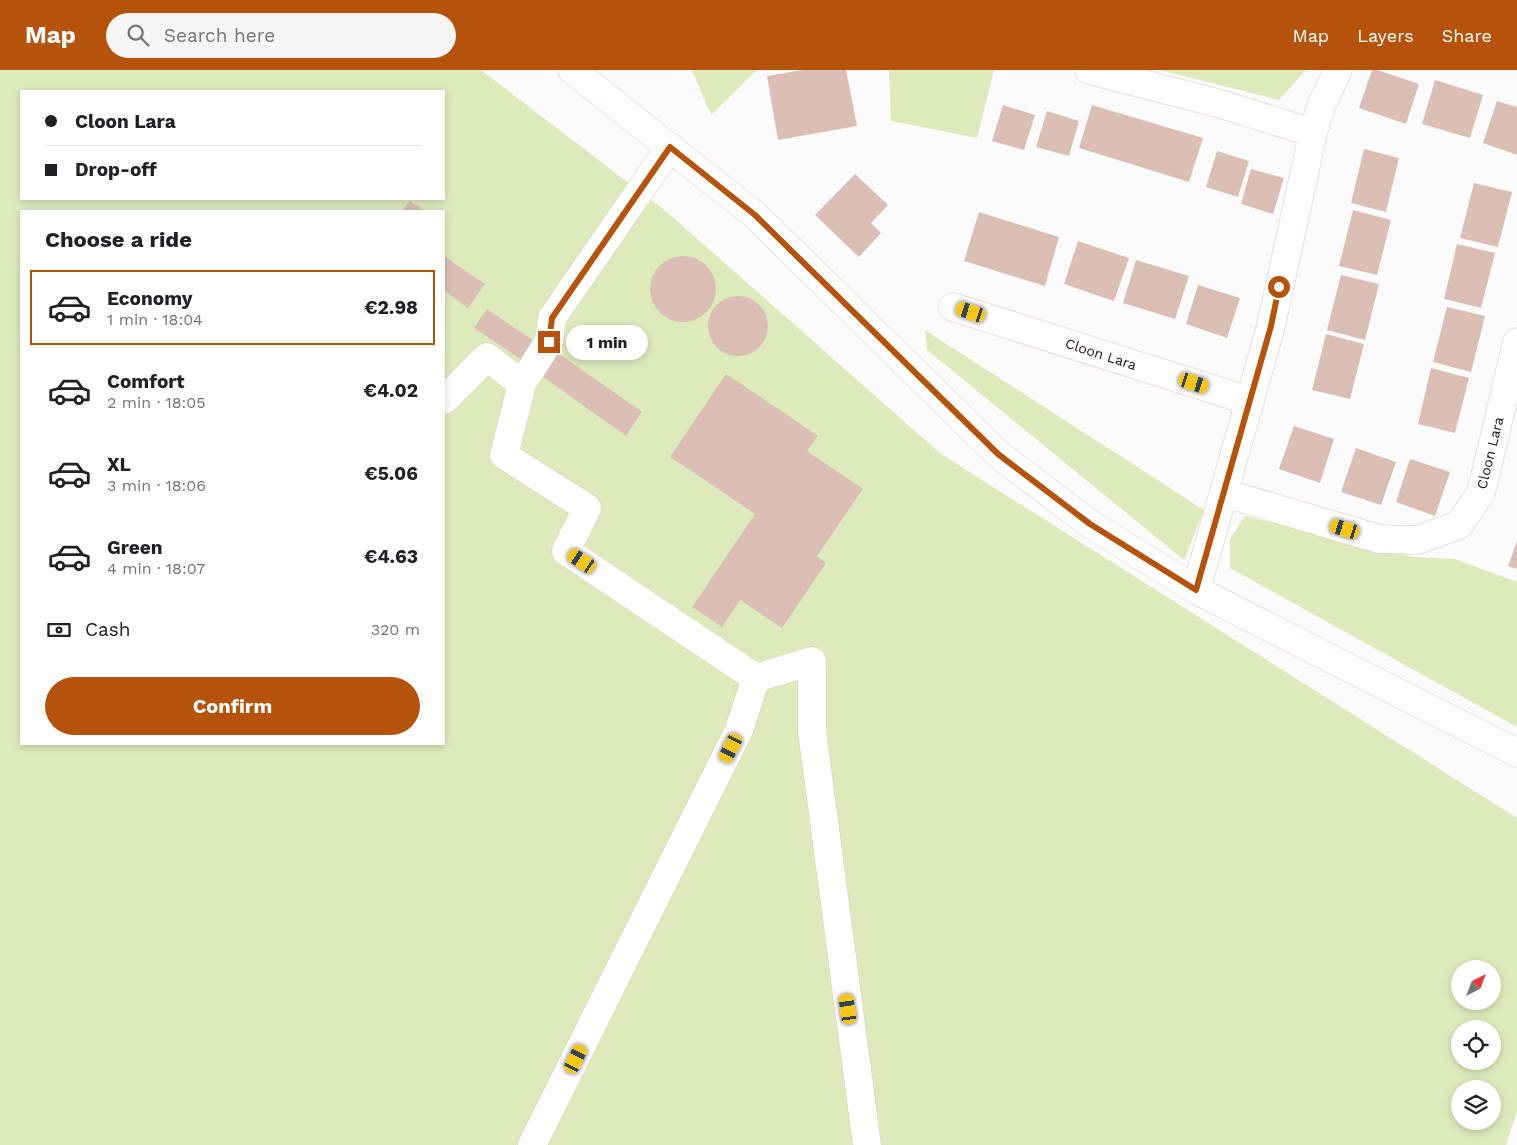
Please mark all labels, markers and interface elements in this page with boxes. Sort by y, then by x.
search box [106,13,456,58]
text: Map [25,21,76,49]
icon: search [124,21,152,49]
text: Search here [164,24,275,47]
text: Map [1292,25,1329,46]
text: Layers [1357,25,1414,46]
text: Share [1442,25,1492,46]
text: Cloon Lara [75,110,176,133]
text: Drop-off [75,158,157,181]
text: Choose a ride [45,227,192,252]
route start [1268,276,1290,298]
icon: car [47,285,92,330]
text: Economy [107,287,192,310]
text: €2.98 [364,296,418,319]
car [954,300,987,324]
text: 1 min · 18:04 [107,310,203,329]
callout: 1 min [566,324,649,360]
route end [538,331,560,353]
text: 1 min [586,333,628,352]
street label: Cloon Lara [1063,335,1139,373]
icon: car [47,368,92,413]
text: Comfort [107,370,185,393]
car [1177,371,1210,395]
text: €4.02 [364,379,418,402]
text: 2 min · 18:05 [107,393,206,412]
street label: Cloon Lara [1473,415,1507,491]
icon: car [47,451,92,496]
text: XL [107,453,131,476]
text: €5.06 [364,462,418,485]
text: 3 min · 18:06 [107,476,206,495]
car [1328,517,1361,541]
icon: car [47,534,92,579]
text: Green [107,536,163,559]
text: €4.63 [364,545,418,568]
car [565,546,598,576]
text: 4 min · 18:07 [107,559,205,578]
icon: cash [45,616,73,644]
text: Cash [85,618,131,641]
text: 320 m [371,620,420,639]
button: Confirm [45,677,420,735]
car [717,731,744,765]
north arrow [1451,960,1501,1010]
map controls [1451,960,1501,1130]
car [838,993,857,1025]
button: locate [1451,1020,1501,1070]
car [562,1042,589,1076]
button: layers [1451,1080,1501,1130]

